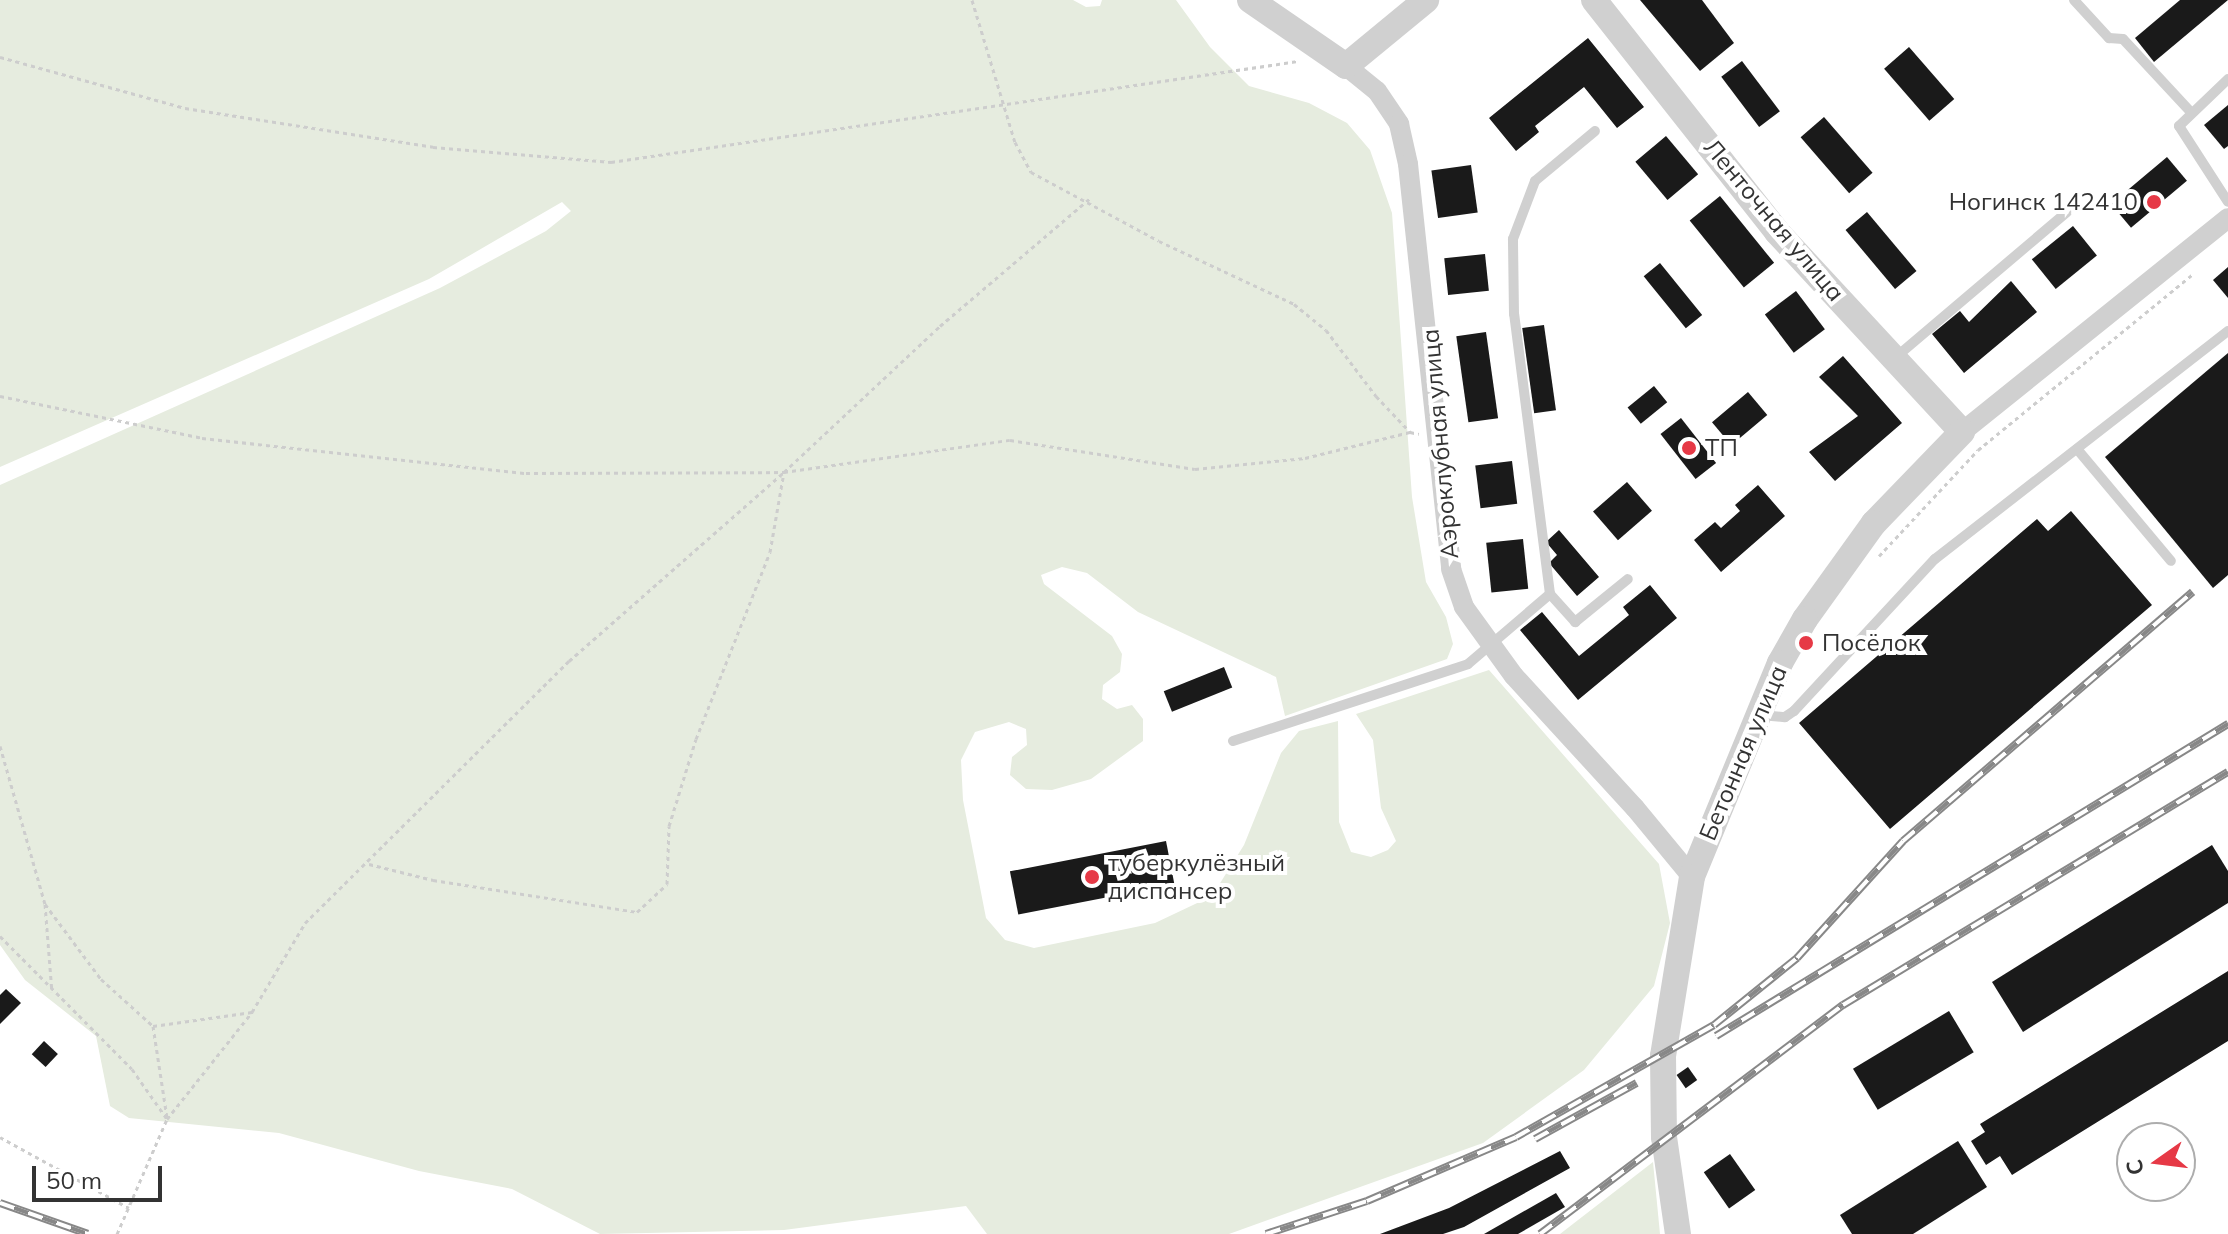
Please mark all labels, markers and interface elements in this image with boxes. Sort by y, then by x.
street label: Ленточная улица [1698,133,1850,307]
place label: Ногинск 142410 [1949,188,2138,216]
marker: Ногинск 142410 [2145,193,2163,211]
street label: Аэроклубная улица [1416,328,1464,560]
place label: ТП [1705,434,1738,462]
marker: ТП [1680,439,1698,457]
place label: Посёлок [1822,629,1921,657]
marker: Посёлок [1797,634,1815,652]
street label: Бетонная улица [1693,661,1793,845]
place label: туберкулёзный диспансер [1108,849,1285,905]
marker: туберкулёзный диспансер [1083,868,1101,886]
north arrow [2116,1122,2196,1202]
scale bar [36,1150,166,1200]
text: С [2119,1157,2150,1178]
text: 50 m [46,1165,102,1195]

